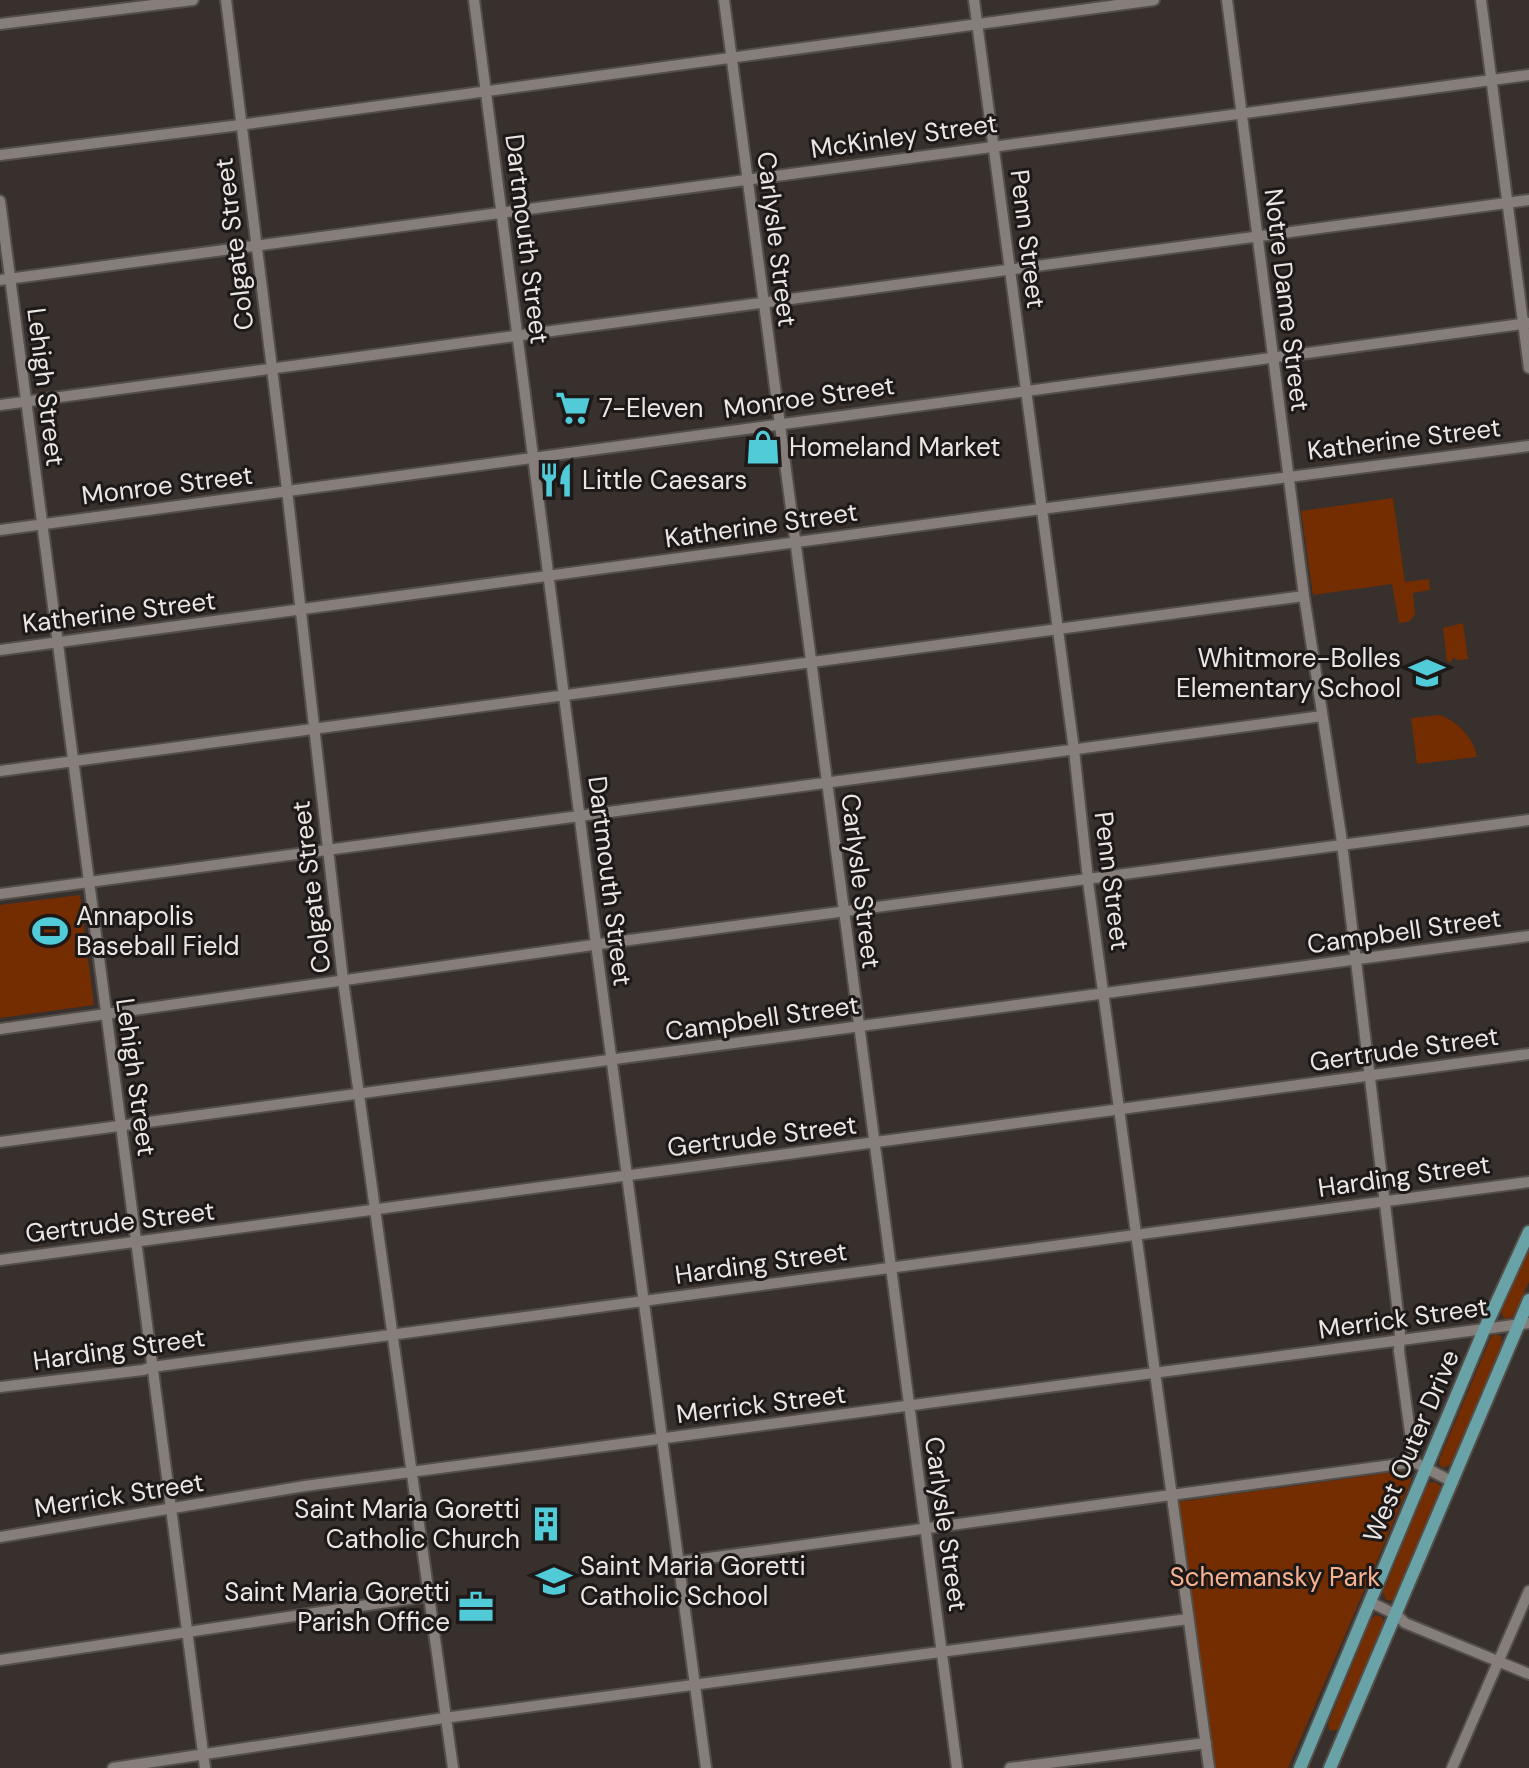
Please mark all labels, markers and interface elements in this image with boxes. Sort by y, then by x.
street label: McKinley Street [808,106,1000,166]
street label: Dartmouth Street [497,132,557,346]
street label: Carlysle Street [749,150,805,328]
street label: Colgate Street [207,156,261,332]
street label: Penn Street [1003,168,1053,310]
street label: Notre Dame Street [1256,187,1318,413]
street label: Lehigh Street [19,306,73,468]
street label: Monroe Street [721,368,897,426]
supermarket icon: 7-Eleven [554,389,592,427]
place label: 7-Eleven [599,391,704,425]
street label: Katherine Street [1305,410,1503,468]
shop icon: Homeland Market [744,428,782,466]
place label: Homeland Market [789,430,1000,464]
street label: Monroe Street [80,458,254,512]
restaurant icon: Little Caesars [537,461,575,499]
place label: Little Caesars [582,463,747,497]
street label: Katherine Street [662,495,860,555]
street label: Katherine Street [20,583,218,641]
place label: Whitmore-Bolles Elementary School [1176,641,1401,705]
school or university icon: Whitmore-Bolles Elementary School [1408,654,1446,692]
street label: Dartmouth Street [580,774,640,988]
street label: Carlysle Street [833,792,889,970]
street label: Colgate Street [284,799,338,975]
street label: Penn Street [1087,810,1137,952]
place label: Annapolis Baseball Field [76,899,240,963]
street label: Campbell Street [1305,901,1503,961]
sports icon: Annapolis Baseball Field [31,912,69,950]
street label: Campbell Street [663,988,861,1048]
street label: Lehigh Street [108,996,164,1158]
street label: Gertrude Street [1307,1019,1501,1079]
street label: Gertrude Street [665,1108,859,1164]
street label: Harding Street [1316,1147,1492,1205]
street label: Gertrude Street [23,1194,217,1250]
street label: Harding Street [673,1234,849,1292]
street label: Merrick Street [1316,1289,1490,1347]
street label: Harding Street [31,1320,207,1378]
street label: West Outer Drive [1355,1345,1467,1547]
street label: Merrick Street [674,1377,848,1431]
street label: Carlysle Street [917,1434,975,1614]
street label: Merrick Street [32,1465,206,1525]
place label: Saint Maria Goretti Catholic Church [294,1492,520,1556]
building icon: Saint Maria Goretti Catholic Church [527,1505,565,1543]
place label: Saint Maria Goretti Catholic School [580,1549,806,1613]
park label: Schemansky Park [1170,1560,1380,1594]
school or university icon: Saint Maria Goretti Catholic School [535,1562,573,1600]
place label: Saint Maria Goretti Parish Office [224,1575,450,1639]
office icon: Saint Maria Goretti Parish Office [457,1588,495,1626]

